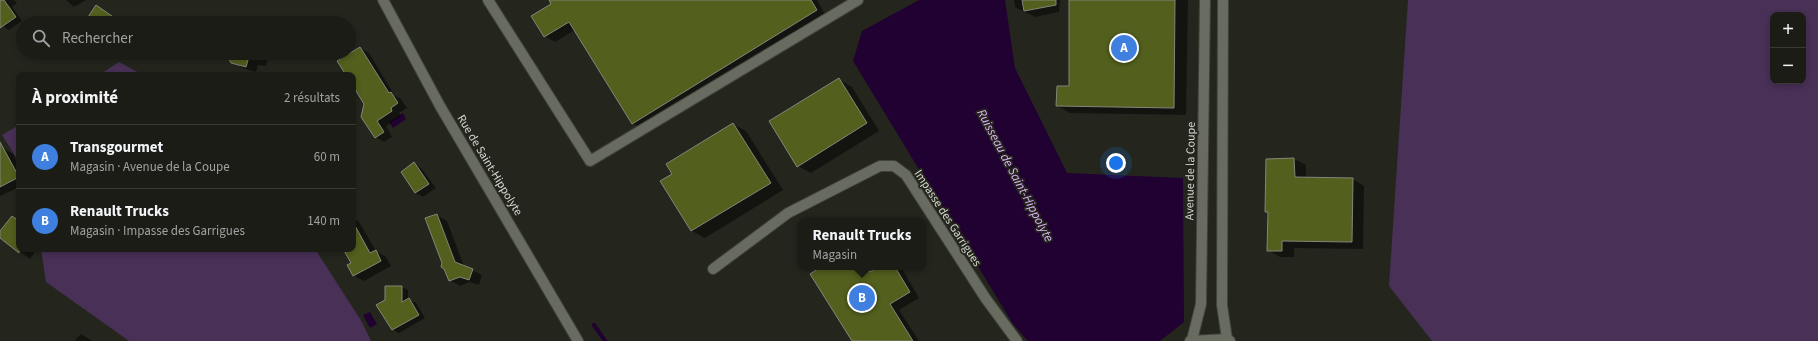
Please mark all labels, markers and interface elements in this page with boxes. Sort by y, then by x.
map controls [1770,12,1806,84]
button: + [1770,12,1806,48]
search box [16,16,356,60]
icon: search [30,27,52,49]
text: Rechercher [62,28,133,49]
pin: A [1111,33,1137,63]
button: − [1770,48,1806,84]
text: À proximité [32,86,118,110]
text: 2 résultats [284,89,340,107]
water label: Ruisseau de Saint-Hippolyte [972,106,1058,245]
street label: Rue de Saint-Hippolyte [453,111,527,219]
street label: Avenue de la Coupe [1181,122,1200,220]
text: Transgourmet [70,137,163,158]
text: A [41,148,49,166]
text: 60 m [314,148,340,166]
your location [1106,153,1126,173]
text: Magasin · Avenue de la Coupe [70,158,230,176]
street label: Impasse des Garrigues [910,167,985,270]
text: Renault Trucks [70,201,169,222]
text: B [41,212,49,230]
text: 140 m [307,212,340,230]
popup [798,218,926,270]
text: Magasin · Impasse des Garrigues [70,222,245,240]
text: Renault Trucks [813,225,911,246]
text: Magasin [813,246,857,264]
pin: B [849,283,875,313]

